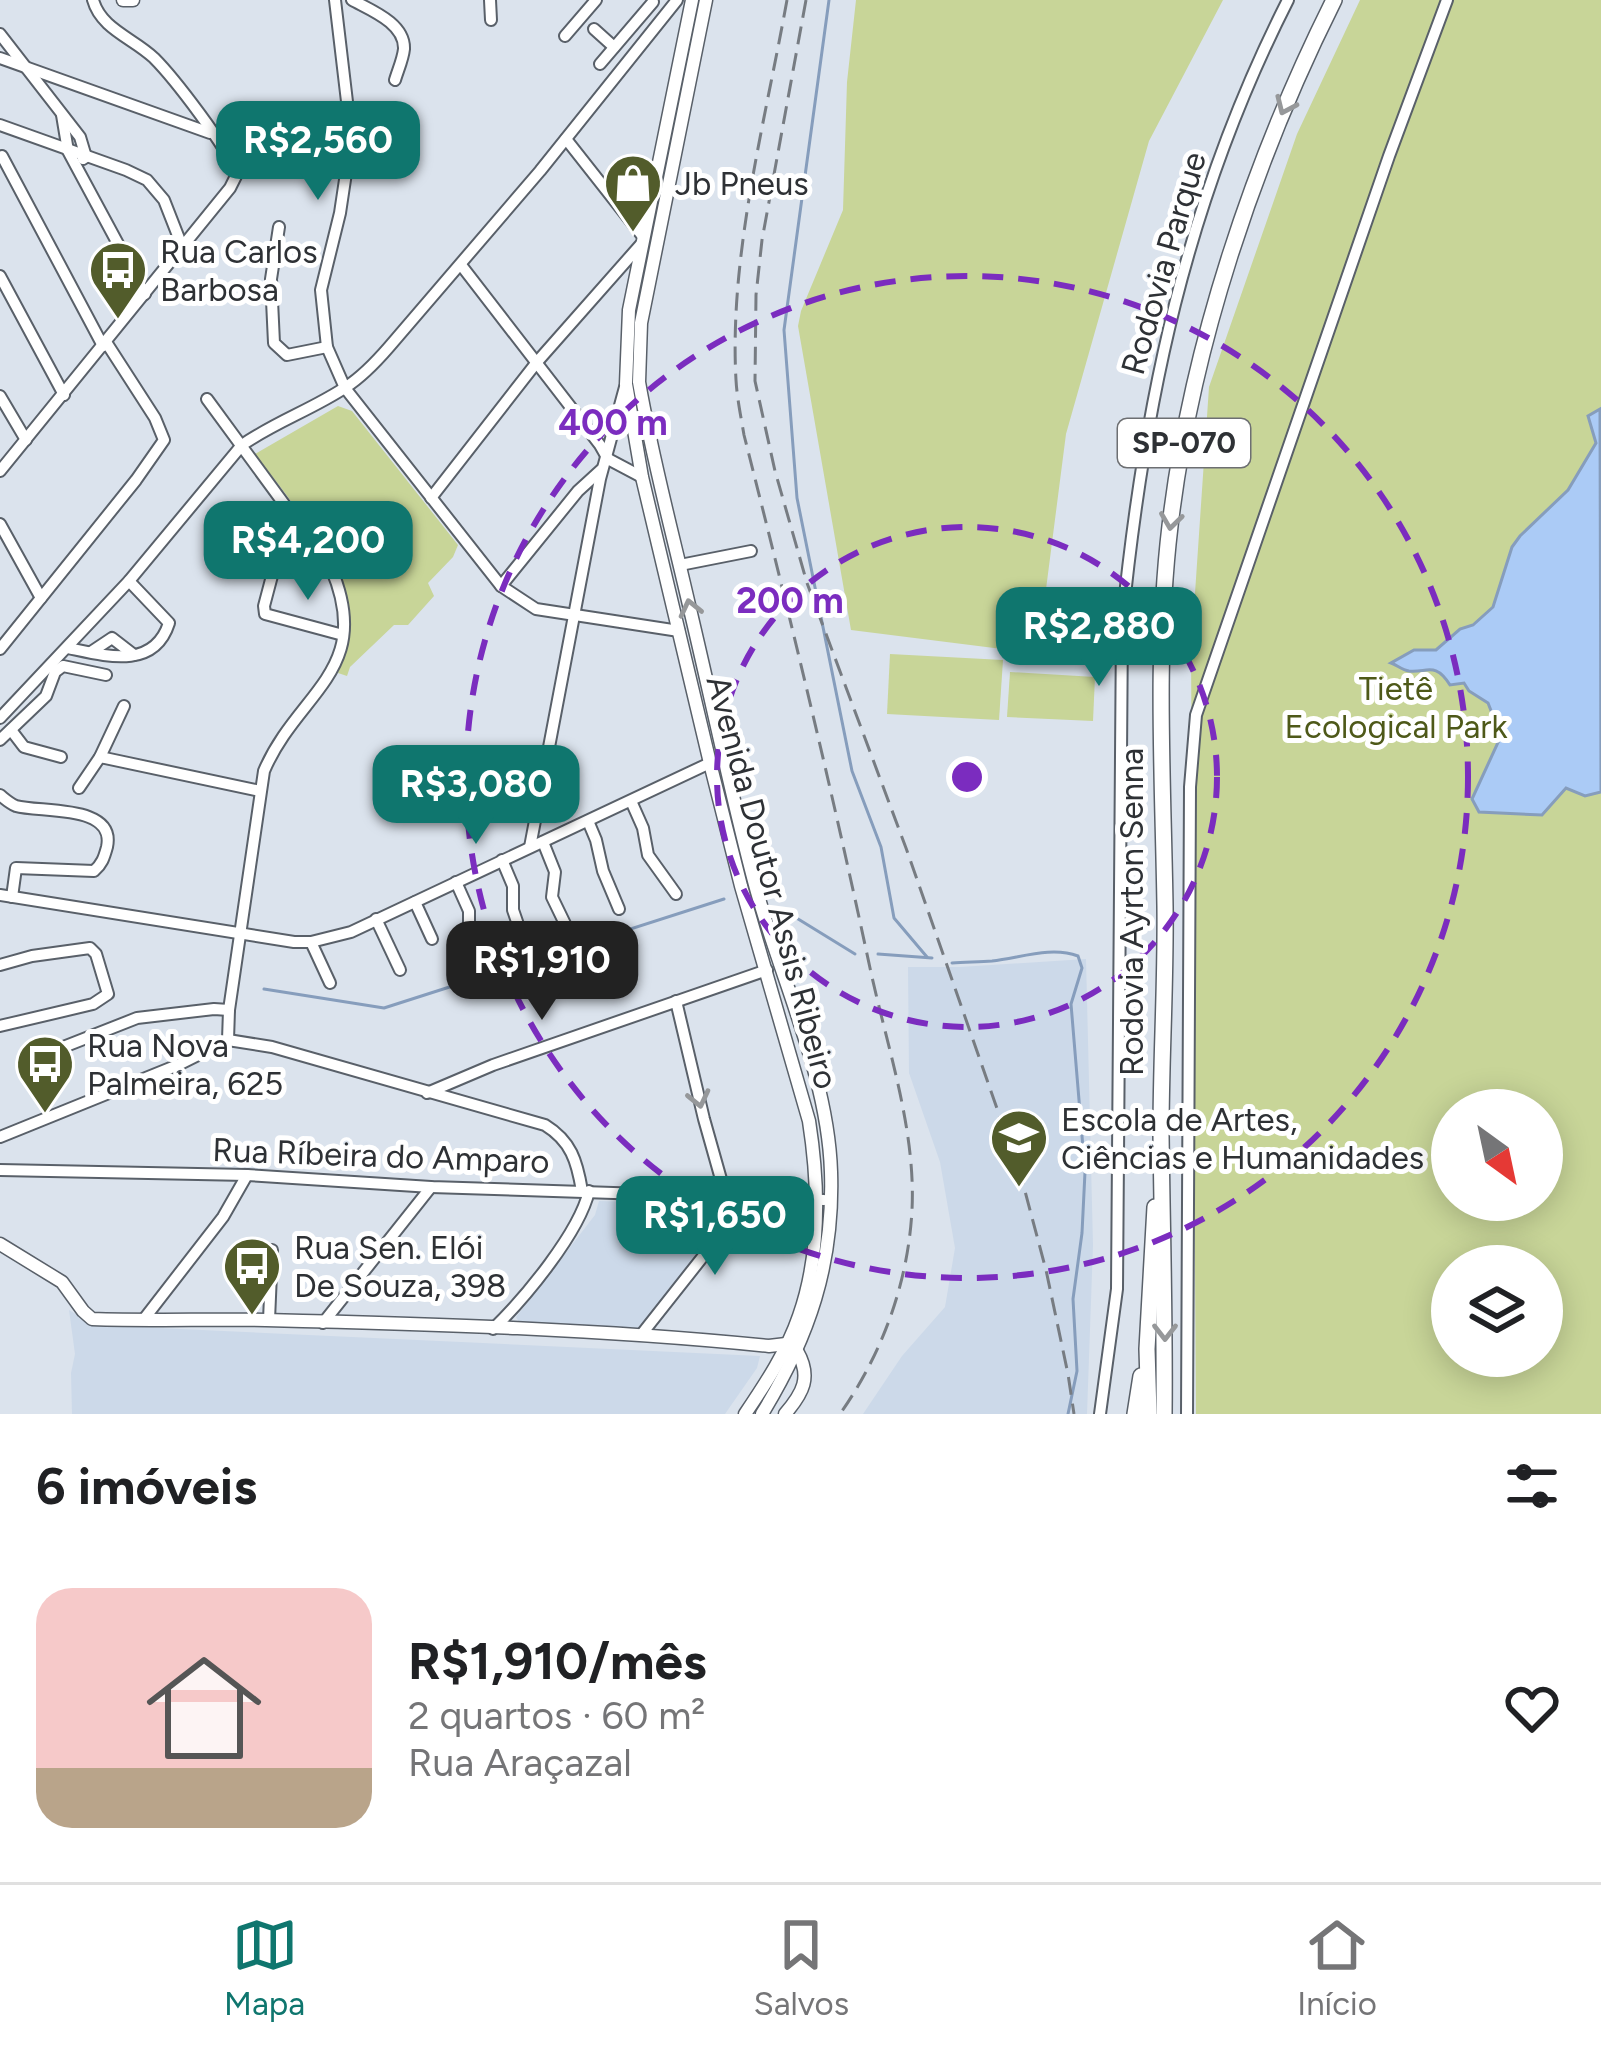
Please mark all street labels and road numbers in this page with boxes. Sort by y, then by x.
street label: Rodovia Parque [1113,147,1214,379]
road number: SP-070 [1118,419,1250,467]
street label: Avenida Doutor Assis Ribeiro [699,671,846,1093]
street label: Rodovia Ayrton Senna [1112,748,1151,1076]
street label: Rua Ríbeira do Amparo [212,1130,550,1181]

